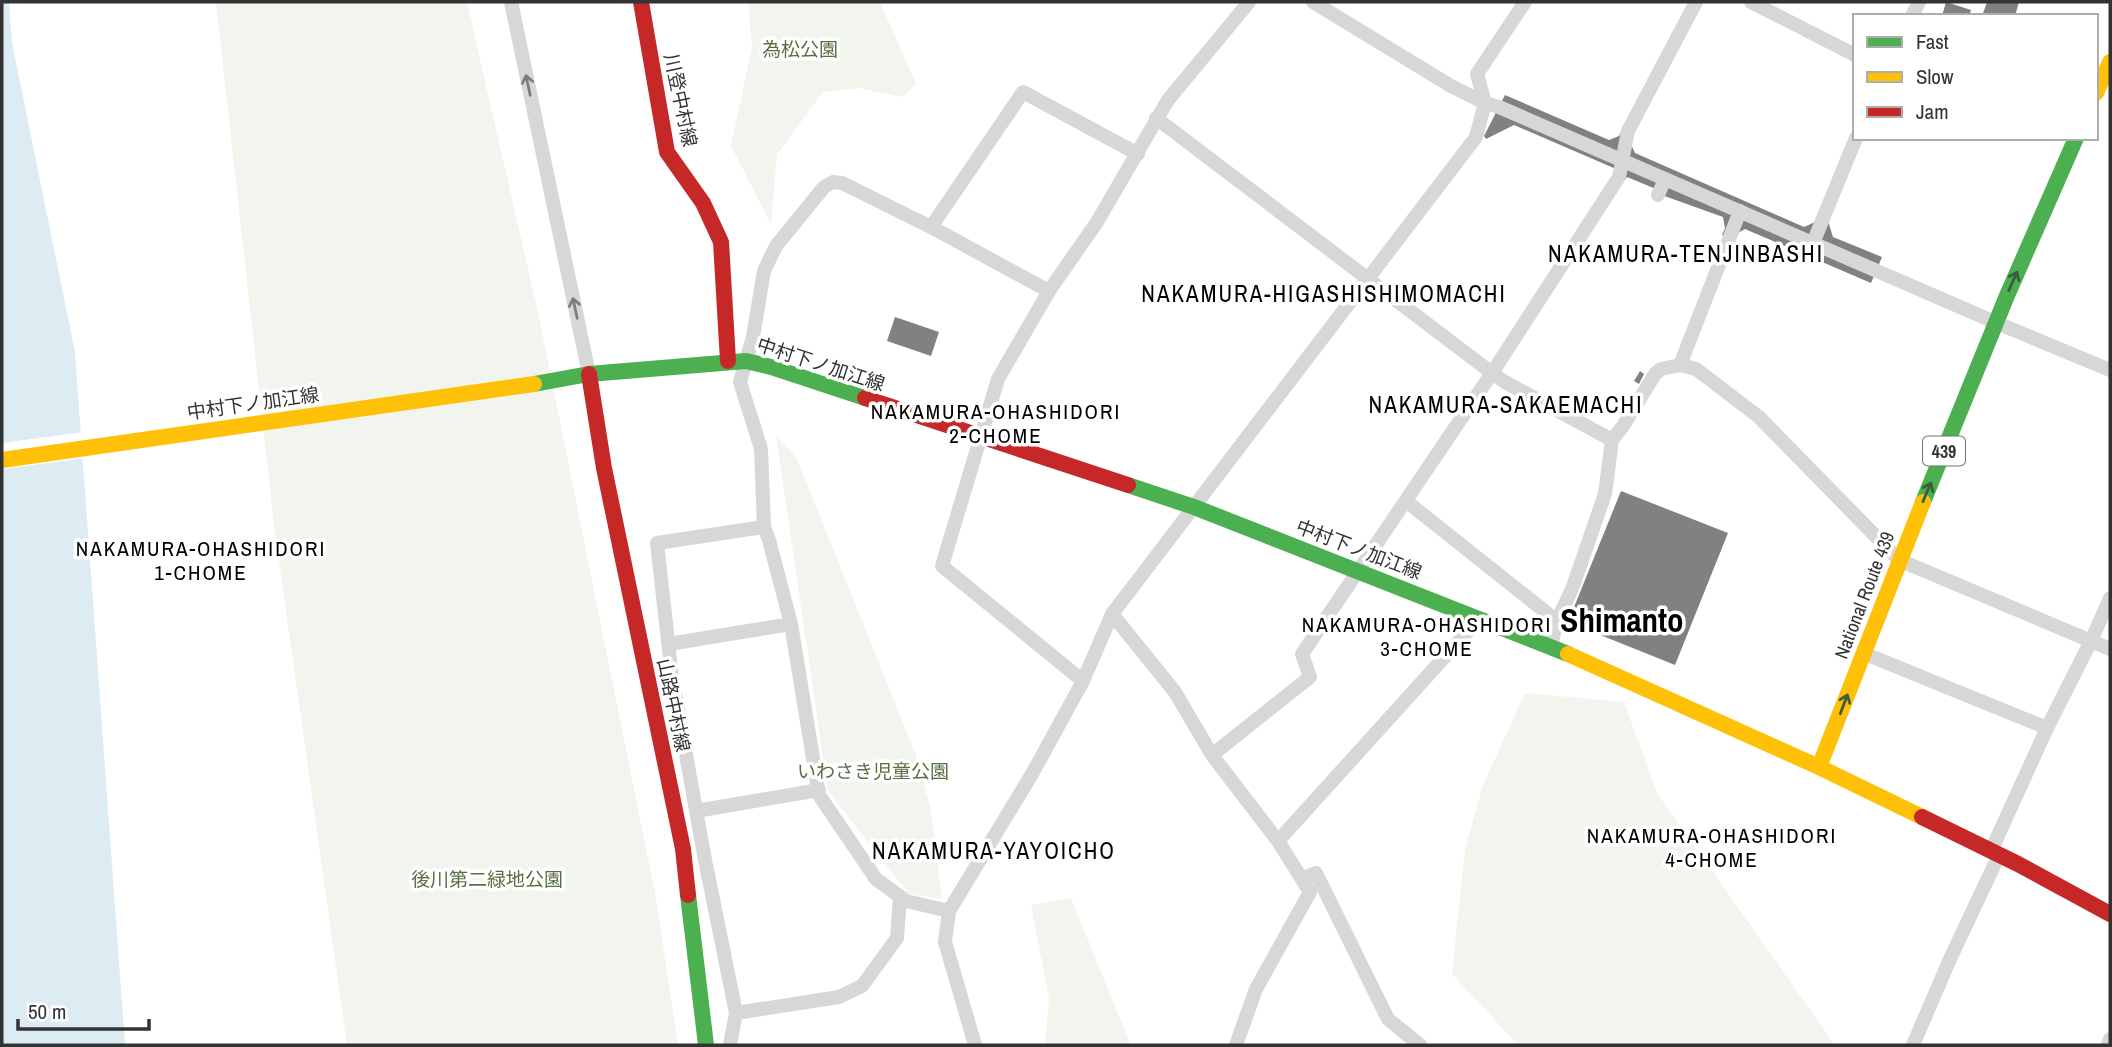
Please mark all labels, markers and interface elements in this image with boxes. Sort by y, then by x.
legend [1853,14,2098,140]
text: Fast [1916,27,1949,56]
park label: 為松公園 [762,36,838,62]
street label: 川登中村線 [658,51,704,149]
text: Slow [1916,62,1954,91]
one-way arrow [521,74,535,97]
text: Jam [1916,97,1949,126]
district label: NAKAMURA-TENJINBASHI [1548,238,1824,269]
one-way arrow [2007,271,2020,293]
district label: NAKAMURA-HIGASHISHIMOMACHI [1141,278,1507,309]
one-way arrow [567,297,581,320]
street label: 中村下ノ加江線 [754,331,888,397]
street label: 中村下ノ加江線 [185,381,321,425]
district label: NAKAMURA-SAKAEMACHI [1369,389,1643,420]
district label: NAKAMURA-OHASHIDORI 2-CHOME [871,397,1121,450]
road number: 439 [1923,436,1965,466]
one-way arrow [1922,482,1935,503]
street label: 中村下ノ加江線 [1292,513,1426,585]
street label: National Route 439 [1828,528,1900,662]
district label: NAKAMURA-OHASHIDORI 1-CHOME [76,534,326,587]
district label: Shimanto [1560,598,1684,642]
district label: NAKAMURA-OHASHIDORI 3-CHOME [1302,610,1552,663]
street label: 山路中村線 [651,656,697,754]
one-way arrow [1838,693,1851,715]
park label: いわさき児童公園 [797,758,949,784]
district label: NAKAMURA-OHASHIDORI 4-CHOME [1587,821,1837,874]
district label: NAKAMURA-YAYOICHO [872,835,1116,866]
park label: 後川第二緑地公園 [411,866,563,892]
scale bar [18,988,149,1032]
text: 50 m [28,997,66,1026]

